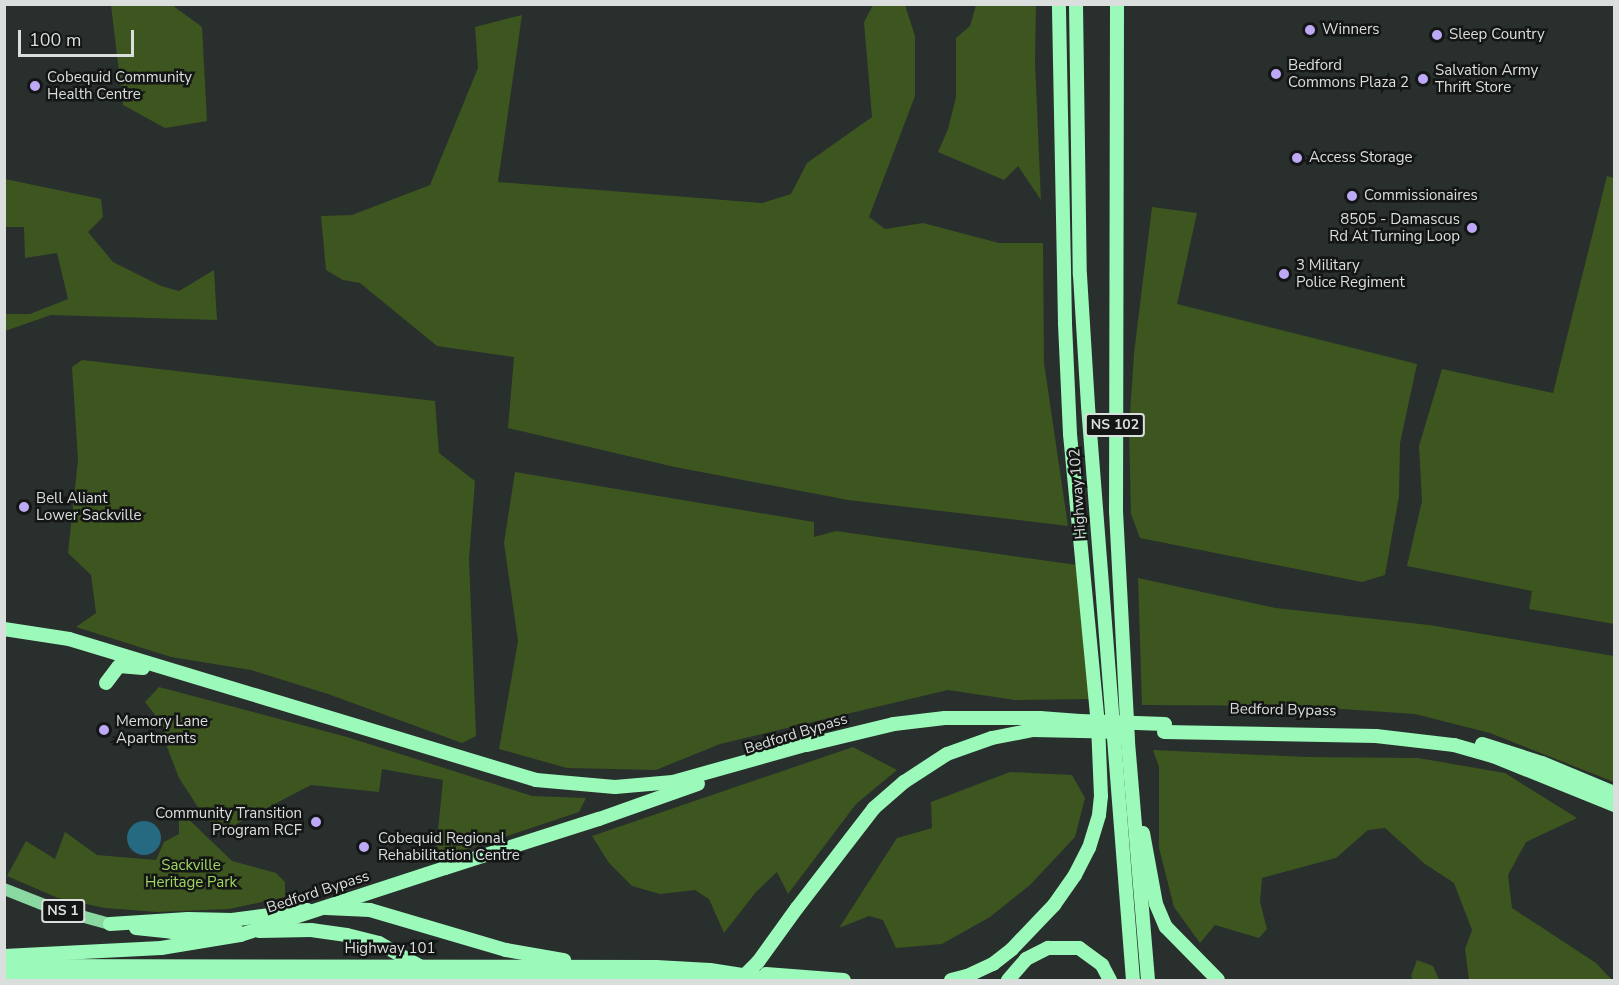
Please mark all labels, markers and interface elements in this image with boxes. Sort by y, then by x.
scale bar [21,18,136,56]
place label: Winners [1322,21,1380,39]
marker: Winners [1303,23,1317,37]
place label: Sleep Country [1449,26,1545,44]
text: 100 m [29,28,81,52]
marker: Sleep Country [1430,28,1444,42]
place label: Bedford Commons Plaza 2 [1288,56,1409,91]
place label: Salvation Army Thrift Store [1435,61,1538,96]
marker: Bedford Commons Plaza 2 [1269,67,1283,81]
place label: Cobequid Community Health Centre [47,68,192,103]
marker: Salvation Army Thrift Store [1416,72,1430,86]
marker: Cobequid Community Health Centre [28,79,42,93]
place label: Access Storage [1309,149,1412,167]
marker: Access Storage [1290,151,1304,165]
place label: Commissionaires [1364,187,1478,205]
marker: Commissionaires [1345,189,1359,203]
place label: 8505 - Damascus Rd At Turning Loop [1329,210,1460,245]
marker: 8505 - Damascus Rd At Turning Loop [1465,221,1479,235]
place label: 3 Military Police Regiment [1296,256,1405,291]
marker: 3 Military Police Regiment [1277,267,1291,281]
road number: NS 102 [1084,414,1146,436]
street label: Highway 102 [1066,448,1090,540]
place label: Bell Aliant Lower Sackville [36,489,141,524]
marker: Bell Aliant Lower Sackville [17,500,31,514]
street label: Bedford Bypass [1229,700,1337,720]
street label: Bedford Bypass [742,710,850,758]
place label: Memory Lane Apartments [116,712,208,747]
marker: Memory Lane Apartments [97,723,111,737]
place label: Community Transition Program RCF [155,804,302,839]
marker: Community Transition Program RCF [307,813,325,831]
place label: Cobequid Regional Rehabilitation Centre [378,829,520,864]
marker: Cobequid Regional Rehabilitation Centre [355,838,373,856]
park label: Sackville Heritage Park [145,856,237,891]
street label: Bedford Bypass [264,867,372,917]
road number: NS 1 [40,900,86,922]
street label: Highway 101 [344,940,436,958]

